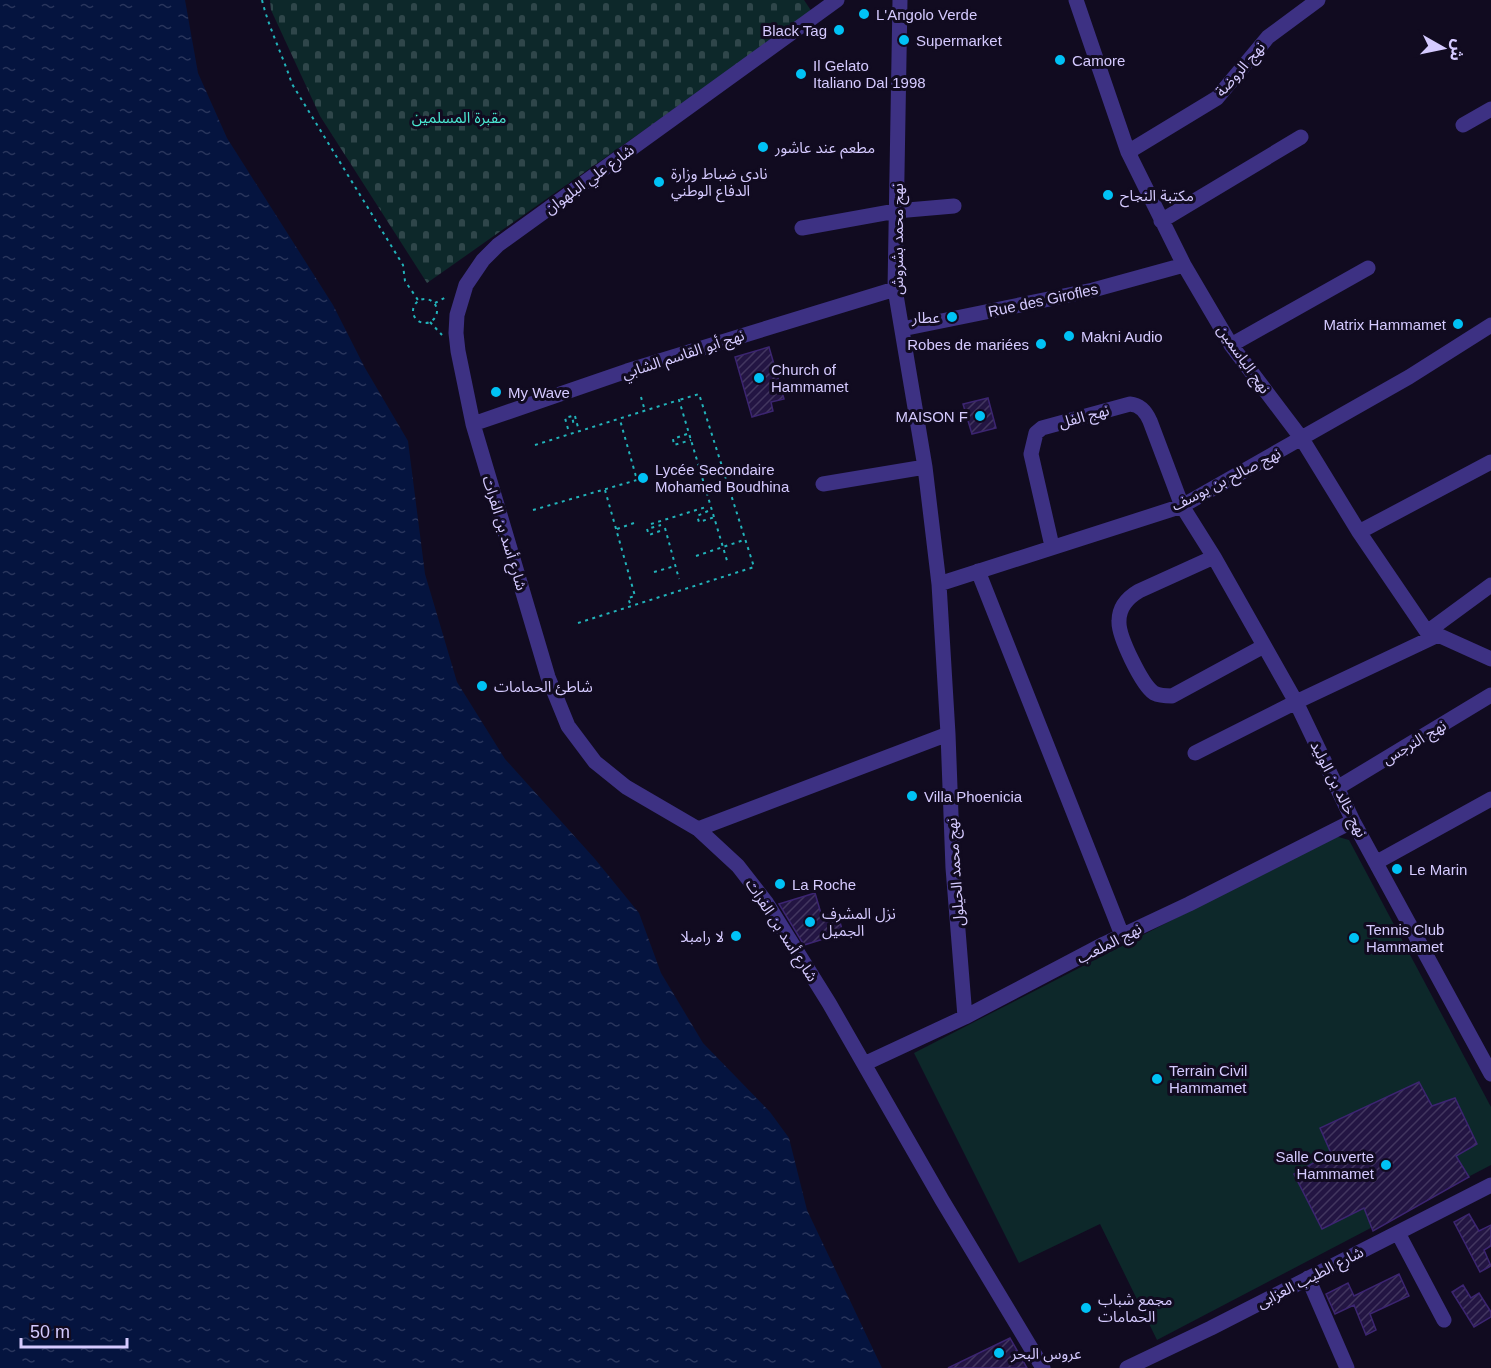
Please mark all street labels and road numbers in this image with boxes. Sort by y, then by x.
street label: نهج الروضة [1212,38,1271,102]
street label: شارع علي البلهوان [541,141,640,220]
street label: نهج محمد بشروش [889,183,910,295]
street label: Rue des Girofles [987,280,1099,320]
street label: نهج الياسمين [1211,321,1274,399]
street label: نهج أبو القاسم الشابي [620,326,748,386]
street label: نهج الفل [1057,401,1112,435]
street label: نهج صالح بن يوسف [1169,444,1285,517]
street label: شارع أسد بن الفرات [476,474,531,594]
street label: نهج النرجس [1379,716,1451,771]
street label: نهج خالد بن الوليد [1304,738,1371,842]
street label: نهج محمد الحيلول [943,817,971,927]
street label: شارع أسد بن الفرات [739,876,822,987]
street label: نهج الملعب [1074,919,1146,970]
street label: شارع الطيب العزابى [1254,1243,1368,1315]

